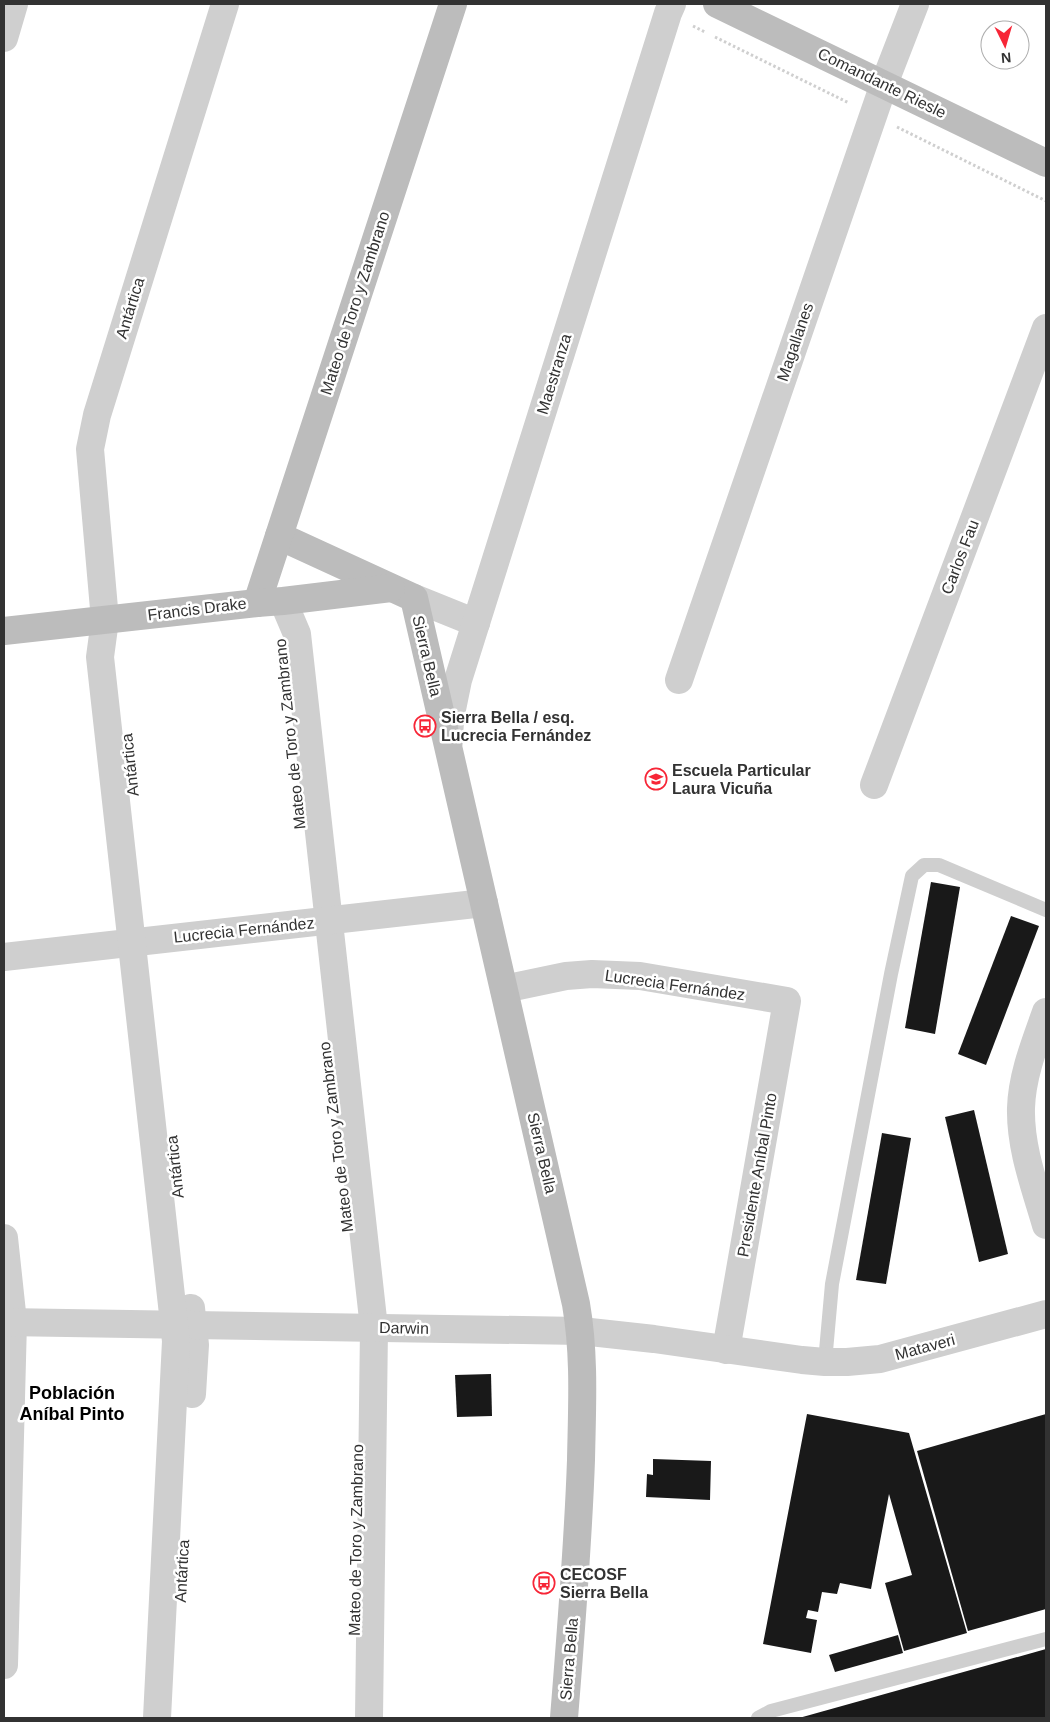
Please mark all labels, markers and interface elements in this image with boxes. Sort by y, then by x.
north arrow [980,20,1030,70]
street label: Comandante Riesle [815,45,949,121]
text: N [1000,50,1012,66]
street label: Mateo de Toro y Zambrano [317,209,393,397]
street label: Antártica [113,275,147,341]
street label: Magallanes [774,301,816,383]
street label: Maestranza [534,331,574,416]
street label: Carlos Fau [938,517,982,597]
street label: Francis Drake [147,594,248,624]
street label: Sierra Bella [409,614,445,698]
street label: Mateo de Toro y Zambrano [272,638,308,830]
place label: Sierra Bella / esq. Lucrecia Fernández [441,709,591,744]
bus stop icon: Sierra Bella / esq. Lucrecia Fernández [413,714,437,738]
street label: Antártica [118,733,142,797]
place label: Escuela Particular Laura Vicuña [672,762,811,797]
school or university icon: Escuela Particular Laura Vicuña [644,767,668,791]
street label: Lucrecia Fernández [173,914,315,946]
street label: Lucrecia Fernández [604,967,746,1003]
street label: Mateo de Toro y Zambrano [316,1041,356,1233]
street label: Presidente Aníbal Pinto [734,1092,780,1258]
street label: Sierra Bella [524,1111,560,1195]
street label: Antártica [163,1135,187,1199]
street label: Darwin [379,1319,429,1337]
street label: Mataveri [893,1331,957,1363]
district label: Población Aníbal Pinto [20,1383,125,1424]
street label: Mateo de Toro y Zambrano [346,1444,366,1636]
street label: Antártica [172,1539,192,1603]
place label: CECOSF Sierra Bella [560,1566,648,1601]
bus stop icon: CECOSF Sierra Bella [532,1571,556,1595]
street label: Sierra Bella [557,1617,581,1701]

